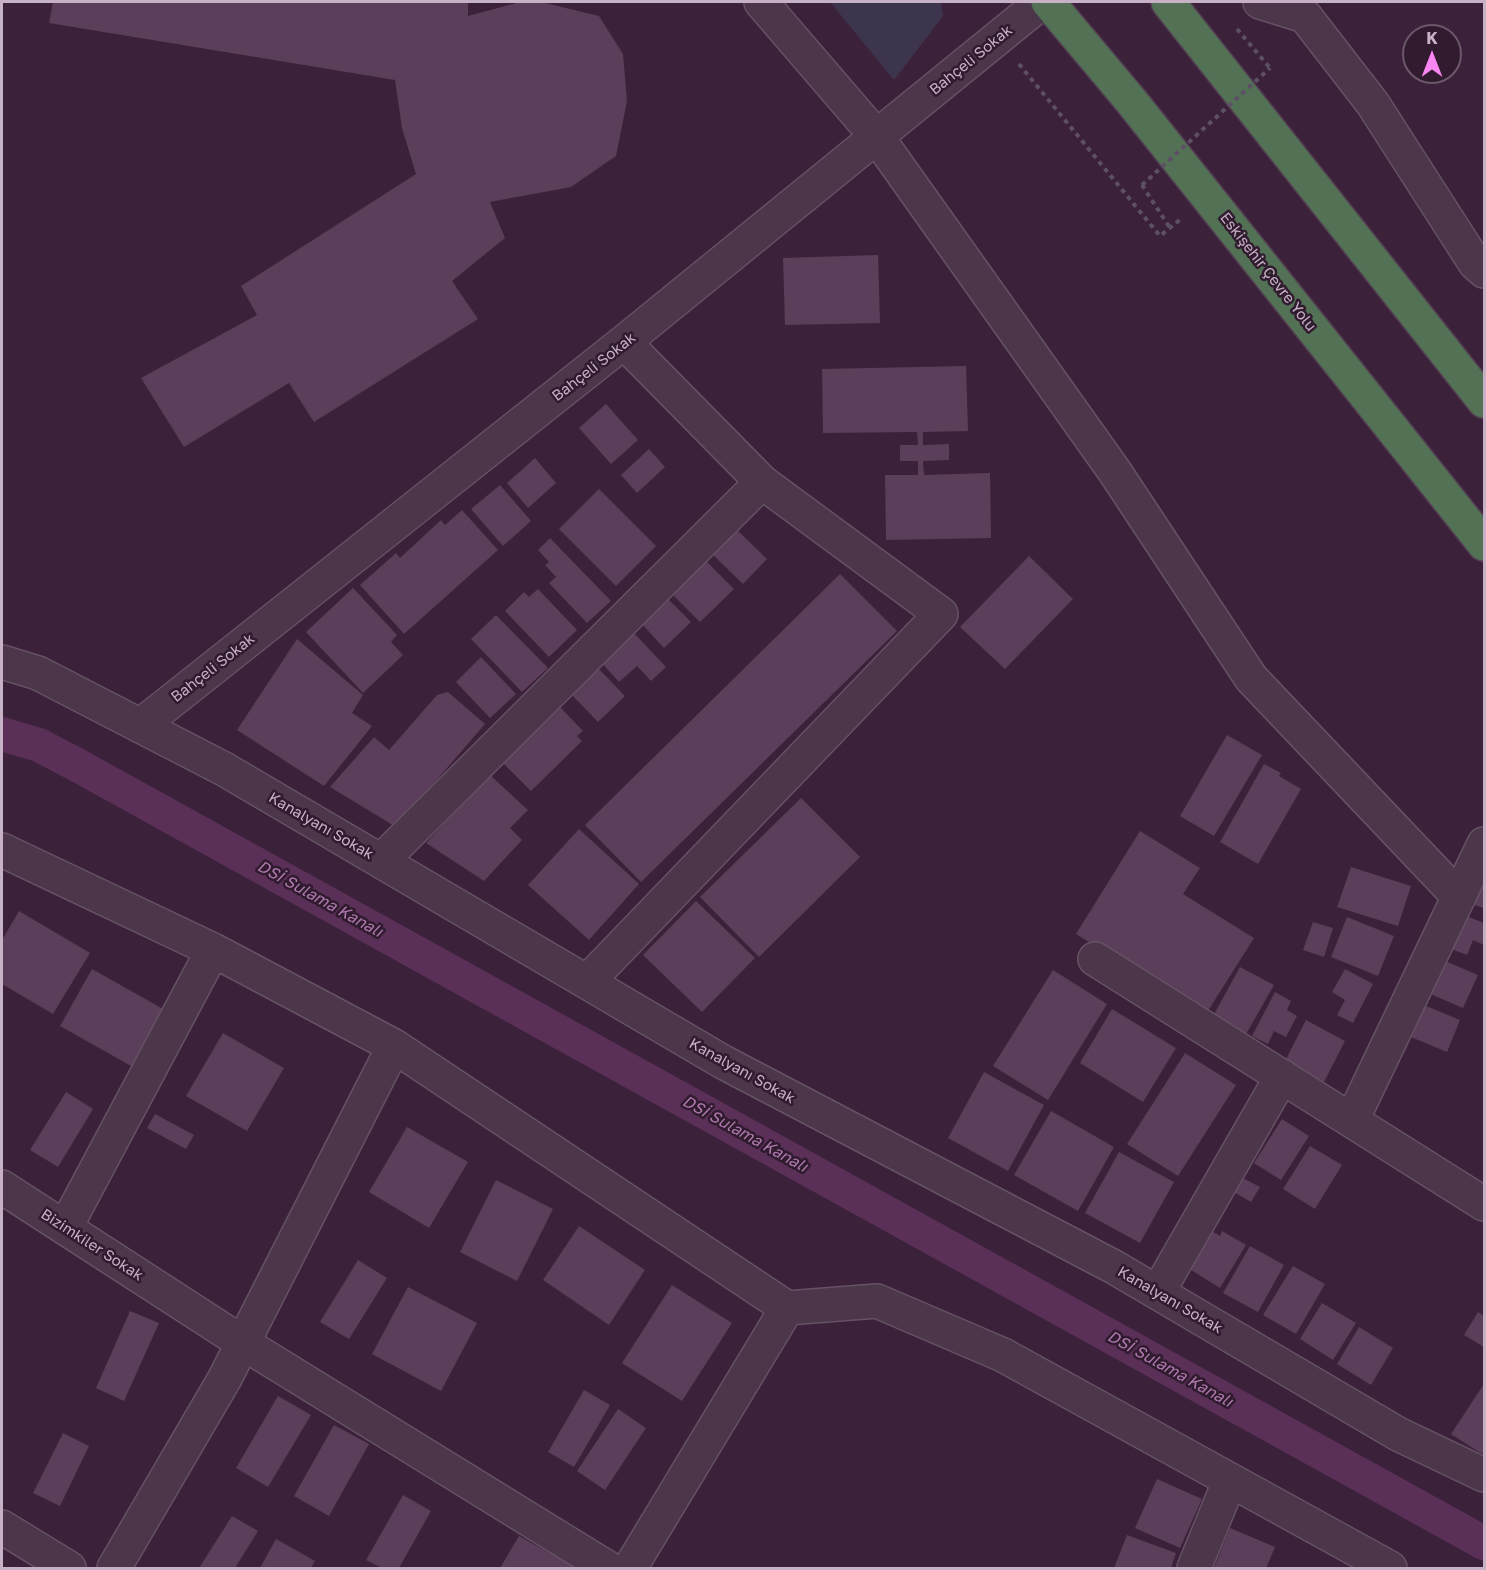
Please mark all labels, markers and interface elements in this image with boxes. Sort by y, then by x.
street label: Bahçeli Sokak [926,21,1016,99]
north arrow [1402,24,1462,84]
text: K [1426,28,1438,48]
street label: Eskişehir Çevre Yolu [1216,209,1320,335]
street label: Bahçeli Sokak [549,329,639,405]
street label: Bahçeli Sokak [168,630,258,706]
street label: Kanalyanı Sokak [265,789,377,863]
water label: DSİ Sulama Kanalı [254,857,386,941]
street label: Kanalyanı Sokak [686,1034,798,1108]
water label: DSİ Sulama Kanalı [679,1092,811,1176]
street label: Bizimkiler Sokak [37,1205,147,1285]
street label: Kanalyanı Sokak [1114,1263,1226,1337]
water label: DSİ Sulama Kanalı [1104,1327,1236,1411]

